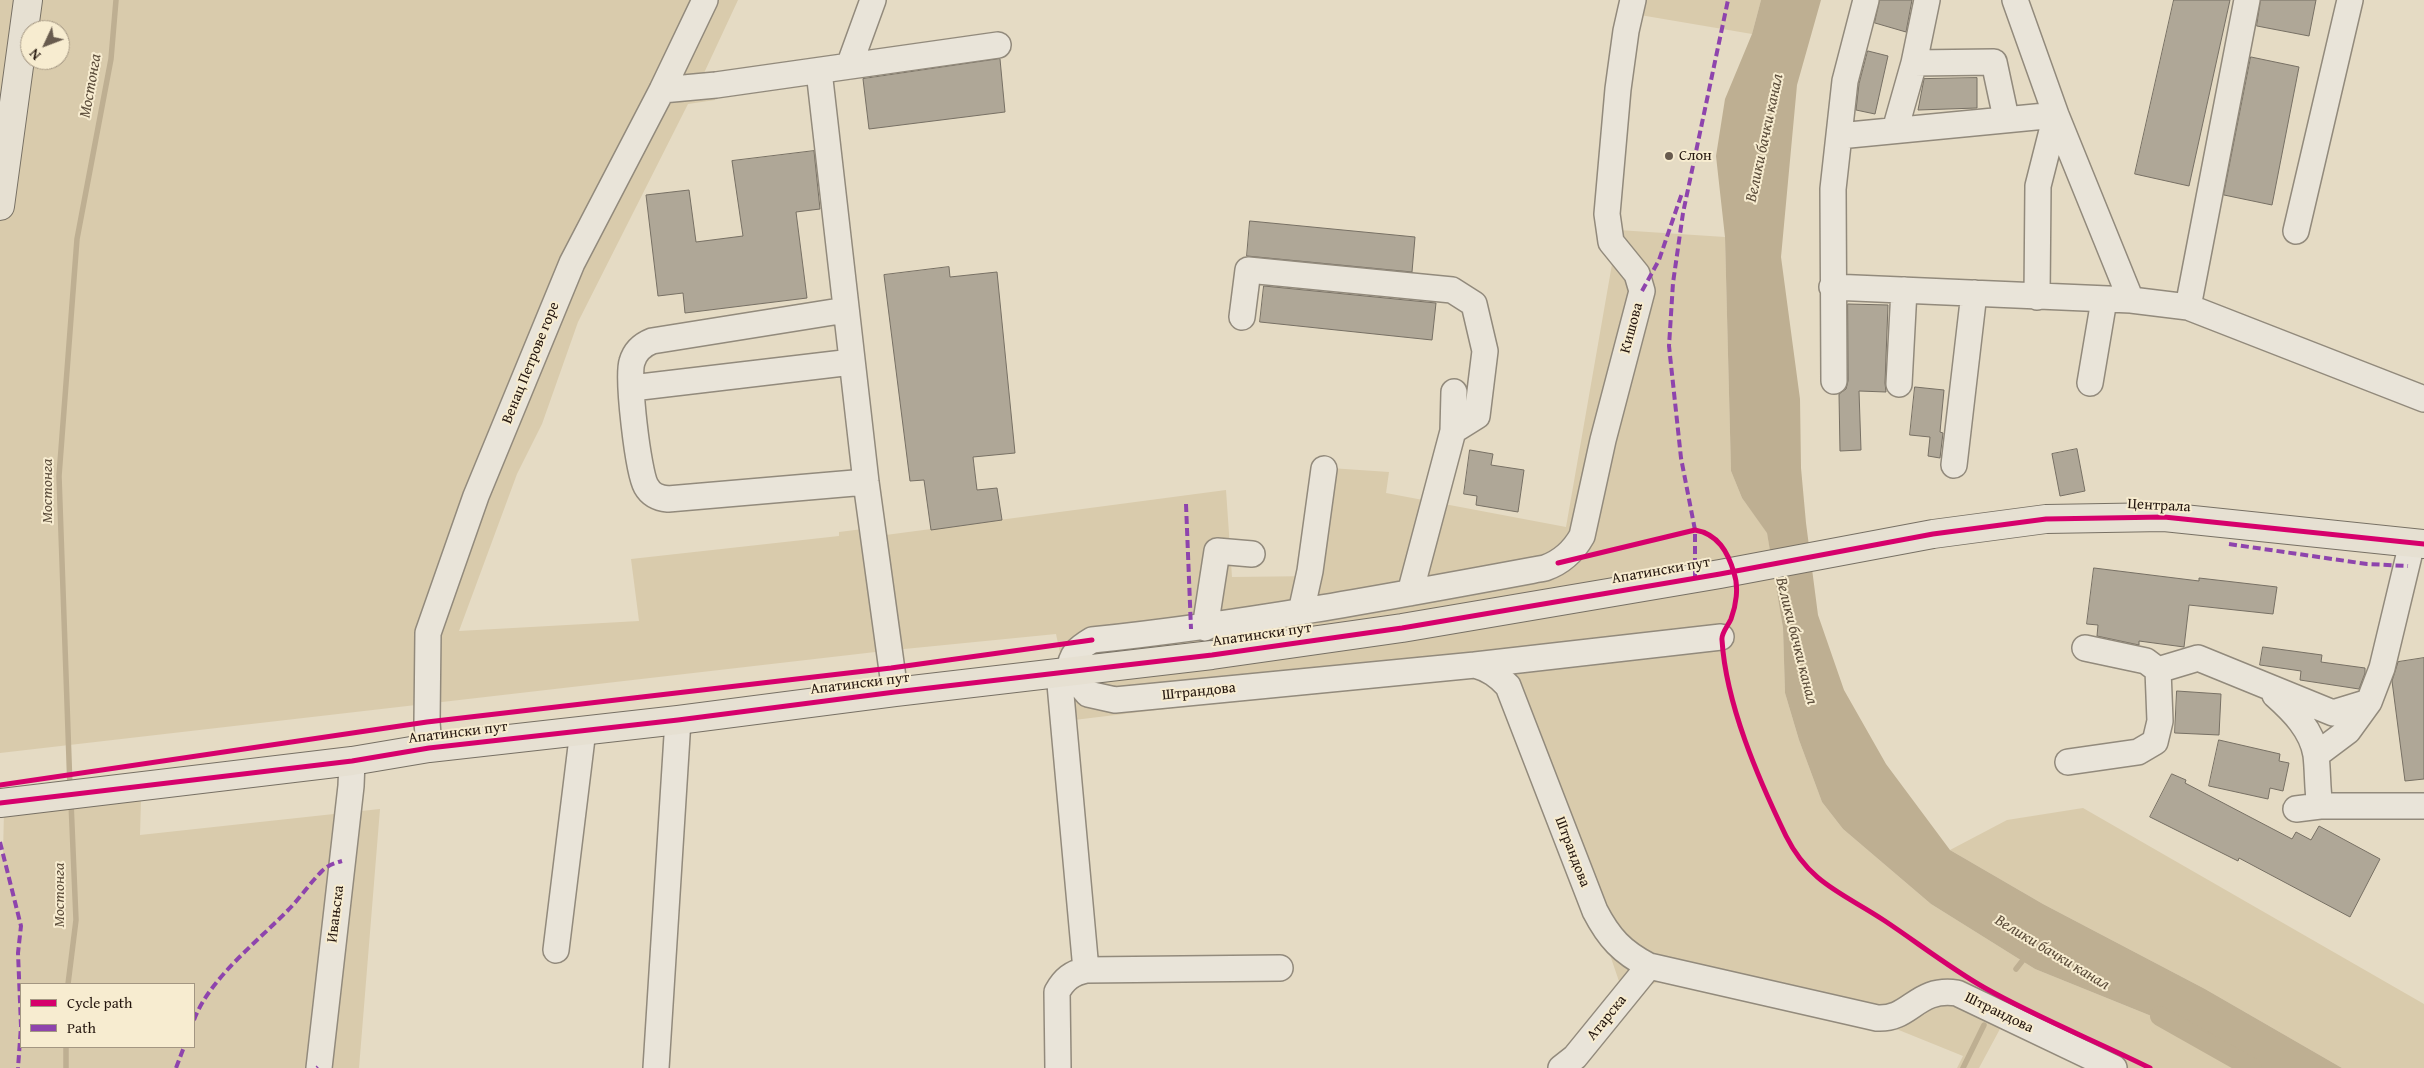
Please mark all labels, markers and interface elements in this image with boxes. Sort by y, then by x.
north arrow [20,20,70,70]
text: N [24,44,45,65]
water label: Мостонга [76,52,106,120]
water label: Велики бачки канал [1742,72,1788,204]
place label: Слон [1679,147,1712,165]
marker: Слон [1663,150,1675,162]
street label: Венац Петрове горе [498,299,564,427]
street label: Кишова [1617,301,1647,355]
water label: Мостонга [38,459,58,523]
street label: Централа [2127,495,2191,517]
street label: Апатински пут [1610,553,1712,589]
water label: Велики бачки канал [1771,575,1821,707]
street label: Апатински пут [1211,619,1313,651]
street label: Апатински пут [809,669,911,699]
street label: Штрандова [1161,679,1237,705]
street label: Апатински пут [407,718,509,748]
street label: Штрандова [1550,814,1594,890]
water label: Мостонга [50,863,70,927]
street label: Ивањска [324,884,348,944]
water label: Велики бачки канал [1991,911,2113,995]
legend [20,983,195,1048]
street label: Штрандова [1962,989,2036,1037]
text: Cycle path [67,992,133,1013]
street label: Атарска [1583,992,1631,1044]
text: Path [67,1017,96,1038]

